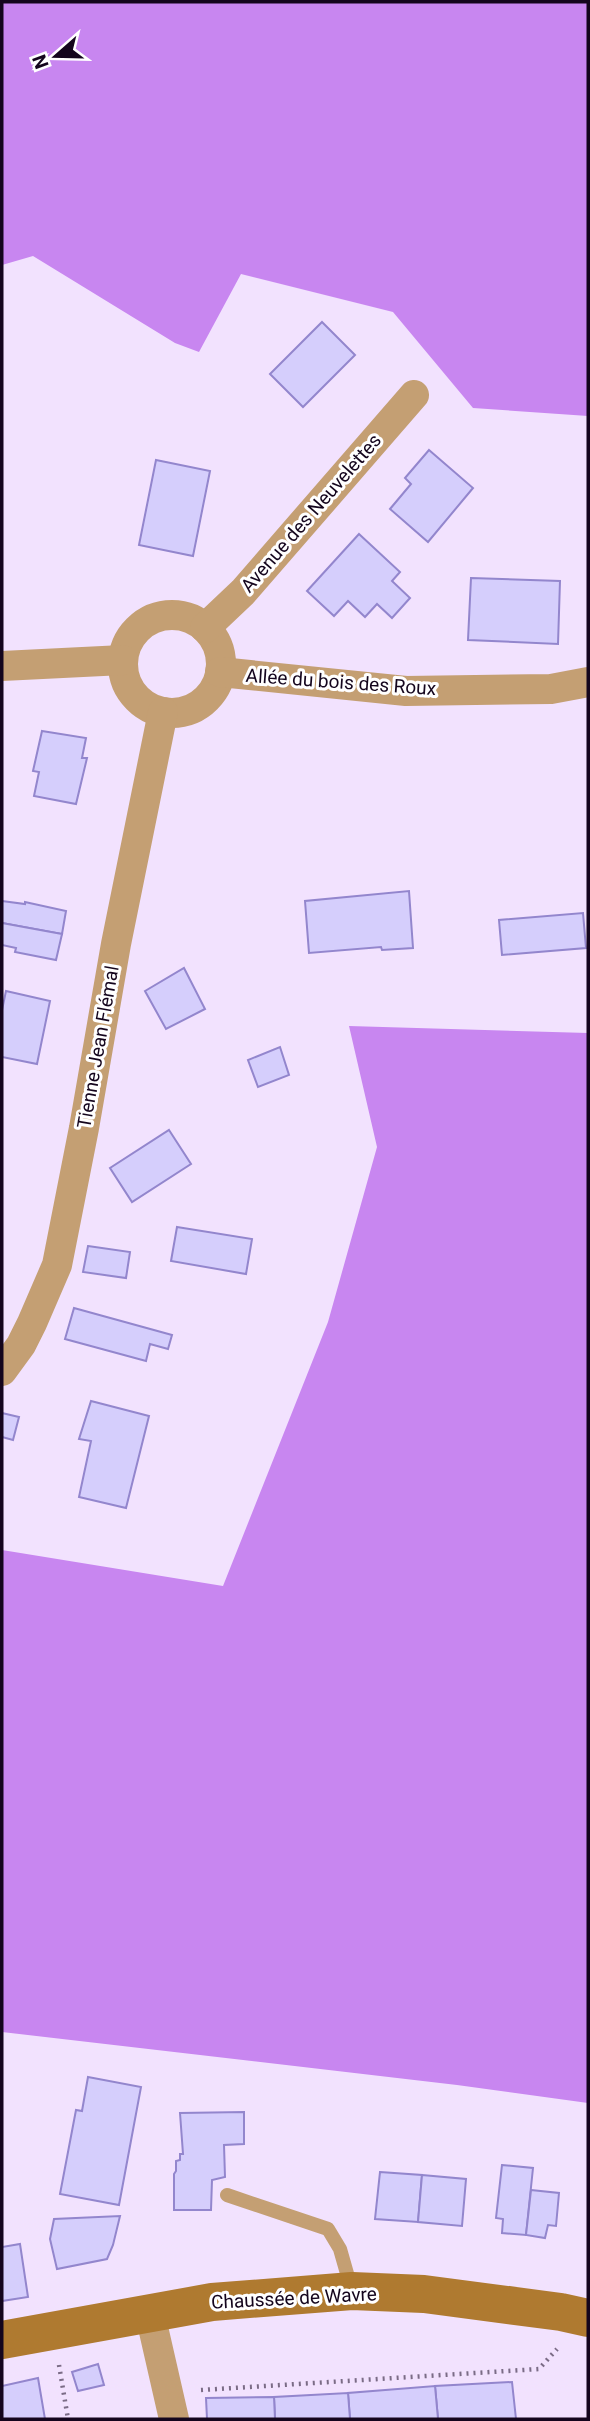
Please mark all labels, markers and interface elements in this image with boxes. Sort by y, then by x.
north arrow [21,21,91,91]
text: N [27,51,54,72]
street label: Avenue des Neuvelettes [236,429,386,597]
street label: Allée du bois des Roux [245,664,438,700]
street label: Tienne Jean Flémal [72,964,124,1130]
street label: Chaussée de Wavre [211,2282,377,2314]

